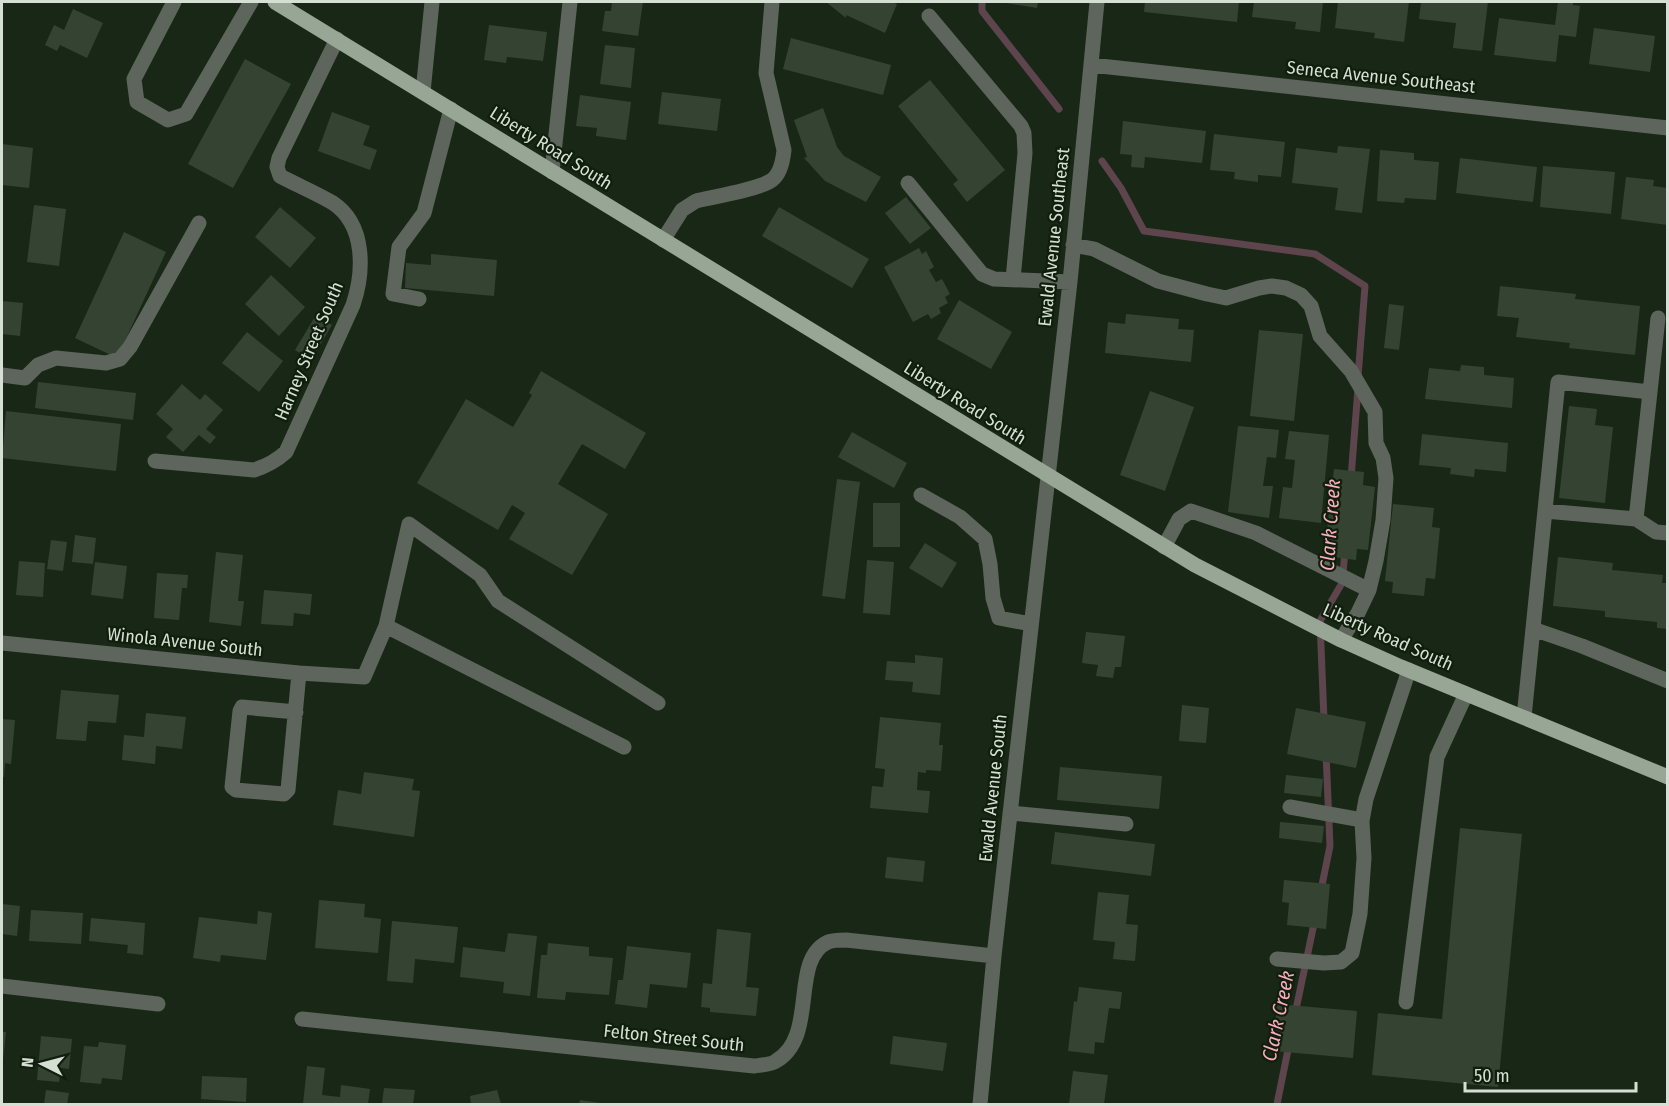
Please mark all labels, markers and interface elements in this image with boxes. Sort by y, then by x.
street label: Seneca Avenue Southeast [1286,56,1476,98]
street label: Liberty Road South [486,102,616,194]
street label: Ewald Avenue Southeast [1034,146,1074,327]
street label: Harney Street South [270,278,348,424]
street label: Liberty Road South [900,357,1030,449]
water label: Clark Creek [1315,478,1345,572]
street label: Liberty Road South [1320,598,1456,676]
street label: Winola Avenue South [106,623,264,661]
street label: Ewald Avenue South [974,713,1012,863]
water label: Clark Creek [1257,969,1299,1063]
street label: Felton Street South [603,1020,745,1056]
north arrow [12,1034,72,1094]
scale bar [1465,1055,1636,1093]
text: N [18,1057,38,1068]
text: 50 m [1474,1065,1510,1087]

